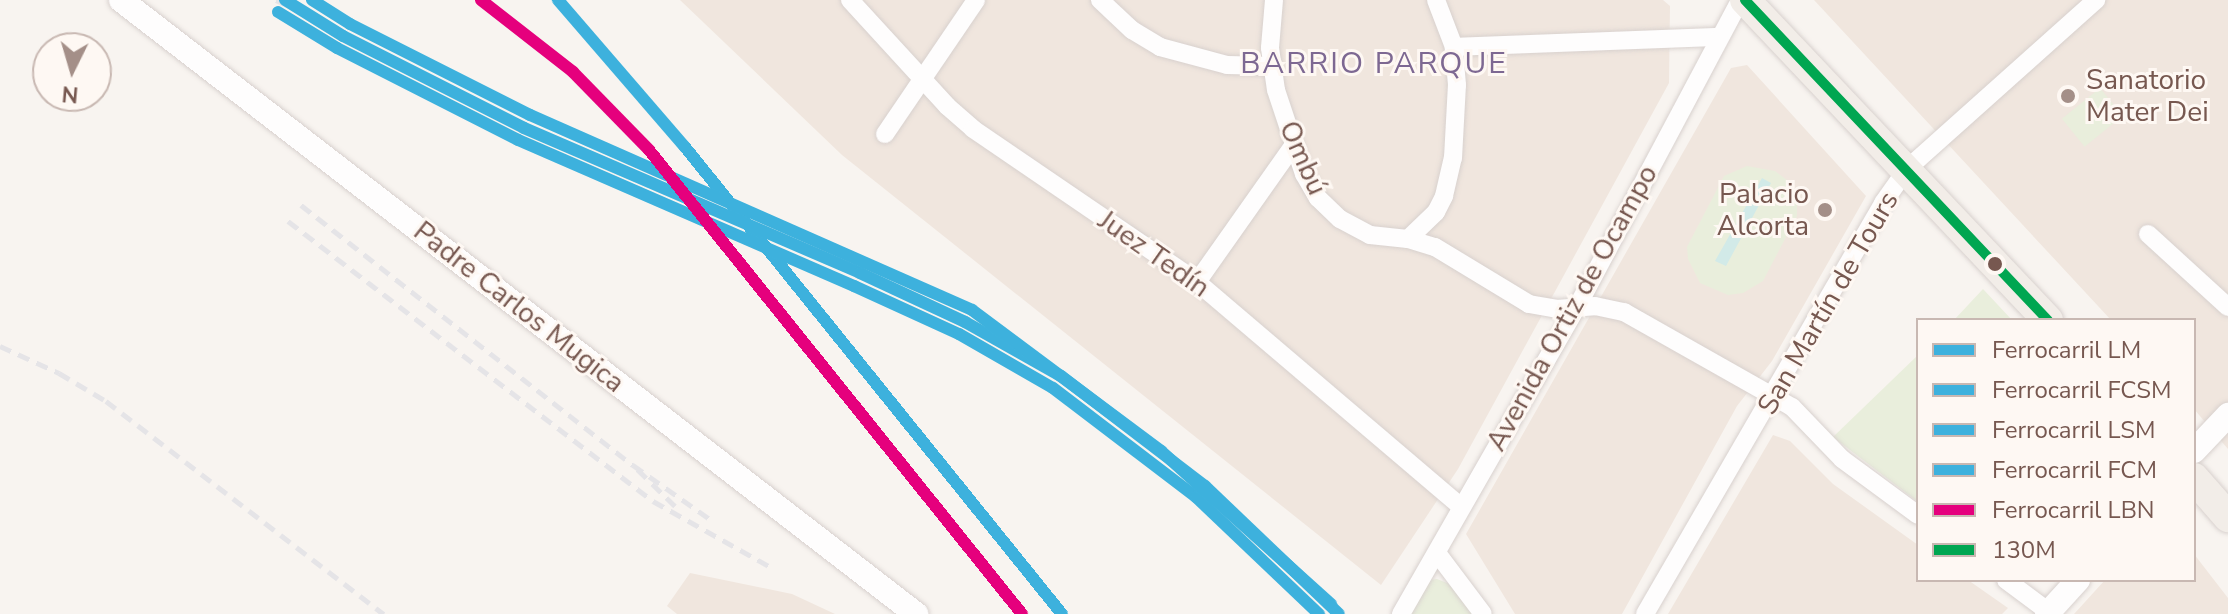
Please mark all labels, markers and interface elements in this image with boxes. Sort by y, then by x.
north arrow [32,32,112,112]
district label: BARRIO PARQUE [1240,46,1508,82]
place label: Sanatorio Mater Dei [2086,63,2209,129]
text: N [61,78,80,110]
marker: Sanatorio Mater Dei [2057,85,2079,107]
street label: Ombú [1272,116,1334,200]
street label: Avenida Ortiz de Ocampo [1479,159,1665,457]
place label: Palacio Alcorta [1717,177,1809,243]
street label: San Martín de Tours [1750,186,1906,420]
marker: Palacio Alcorta [1816,201,1834,219]
street label: Juez Tedín [1092,203,1216,305]
street label: Padre Carlos Mugica [407,214,631,400]
unlabelled marker [1987,256,2003,272]
legend [1916,318,2196,582]
text: Ferrocarril LM [1992,334,2141,366]
text: Ferrocarril FCSM [1992,374,2171,406]
text: Ferrocarril LSM [1992,414,2155,446]
text: Ferrocarril FCM [1992,454,2157,486]
text: Ferrocarril LBN [1992,494,2155,526]
text: 130M [1992,534,2056,566]

